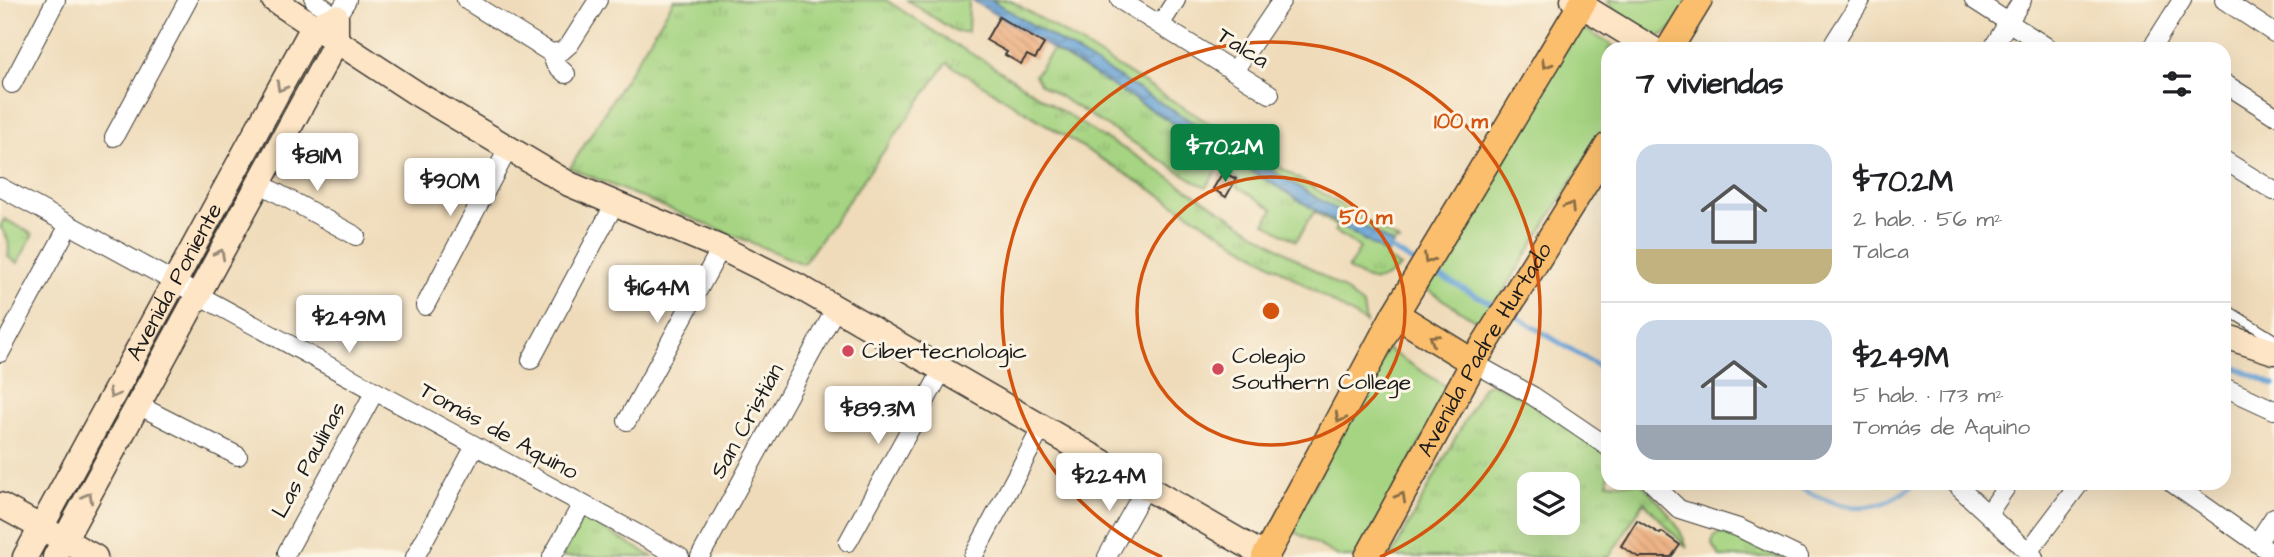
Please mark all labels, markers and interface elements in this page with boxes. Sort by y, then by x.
street label: Talca [1211,20,1275,77]
one-way arrow [1541,56,1554,69]
text: 7 viviendas [1636,63,1784,105]
icon: filters [2158,65,2196,103]
one-way arrow [276,80,289,92]
text: 100 m [1434,107,1489,136]
pin: $70.2M [1168,124,1282,184]
text: $70.2M [1187,131,1263,163]
pin: $81M [276,134,358,193]
text: $81M [292,140,342,172]
pin: $90M [409,158,491,218]
text: $70.2M [1853,161,1953,203]
text: $90M [420,165,480,197]
icon: home [1692,172,1776,256]
street label: Avenida Poniente [119,197,230,367]
one-way arrow [1562,201,1575,214]
text: 50 m [1340,203,1393,232]
text: 2 hab. · 56 m² [1853,203,2003,235]
text: Talca [1853,235,1909,267]
street label: Avenida Padre Hurtado [1410,236,1560,463]
one-way arrow [212,249,226,261]
one-way arrow [1424,251,1437,264]
pin: $164M [608,266,706,325]
text: $164M [625,272,689,304]
pin: $249M [300,296,398,355]
centre of rings [1259,299,1283,323]
text: $249M [312,302,386,334]
one-way arrow [1429,334,1442,347]
place label: Cibertecnologic [862,335,1027,368]
text: $249M [1853,337,1949,379]
place label: Colegio Southern College [1232,340,1411,399]
marker: Cibertecnologic [840,343,856,359]
icon: home [1692,348,1776,432]
street label: San Cristián [702,358,792,484]
marker: Colegio Southern College [1210,361,1226,377]
street label: Tomás de Aquino [414,374,584,488]
text: 5 hab. · 173 m² [1853,379,2004,411]
pin: $89.3M [821,386,935,446]
one-way arrow [108,387,121,399]
text: $89.3M [841,393,915,425]
street label: Las Paulinas [264,396,354,524]
one-way arrow [1335,411,1348,423]
text: Tomás de Aquino [1853,411,2030,443]
pin: $224M [1060,454,1158,513]
text: $224M [1072,460,1146,492]
map controls [1517,472,1580,535]
button: layers [1517,472,1580,535]
one-way arrow [80,492,93,504]
one-way arrow [1392,492,1406,504]

